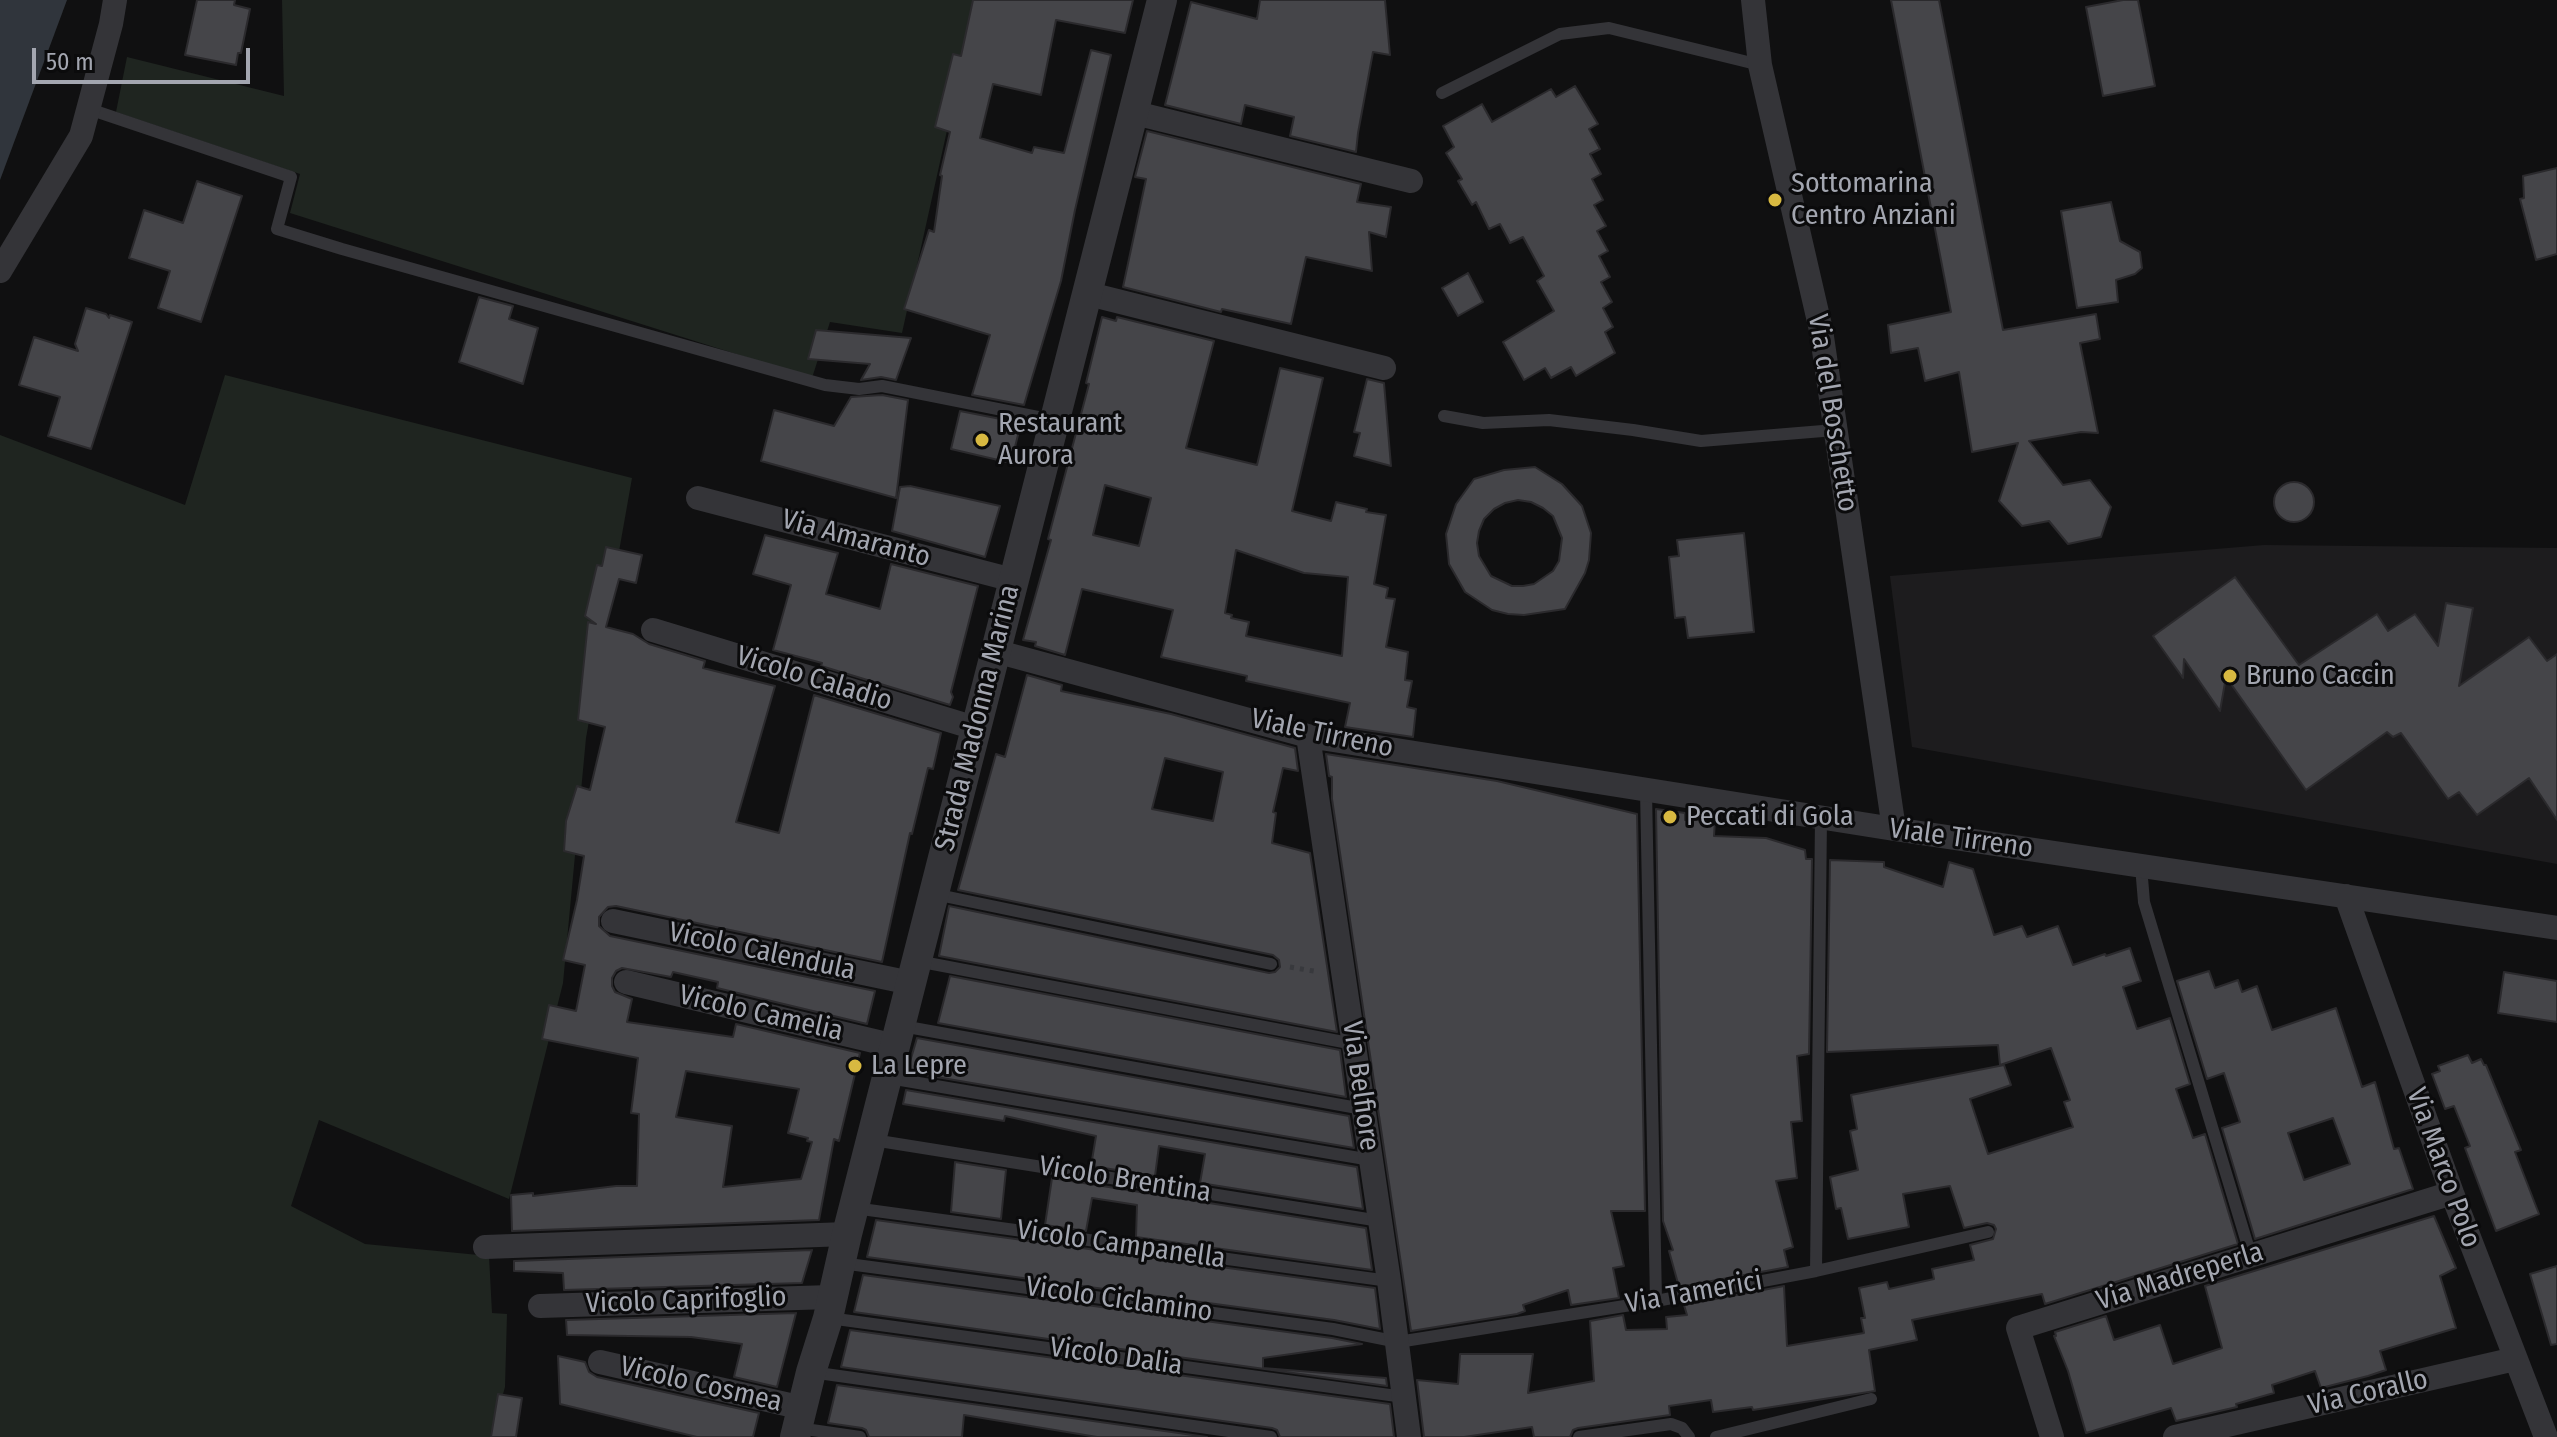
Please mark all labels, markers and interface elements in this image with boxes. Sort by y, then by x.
scale bar [36,32,254,82]
text: 50 m [46,48,94,76]
place label: Sottomarina Centro Anziani [1791,167,1956,233]
marker: Sottomarina Centro Anziani [1766,191,1784,209]
street label: Via del Boschetto [1800,312,1864,514]
place label: Restaurant Aurora [998,407,1122,473]
marker: Restaurant Aurora [973,431,991,449]
street label: Via Amaranto [778,503,934,575]
street label: Strada Madonna Marina [929,581,1027,855]
street label: Vicolo Caladio [732,639,896,719]
place label: Bruno Caccin [2246,659,2395,693]
marker: Bruno Caccin [2221,667,2239,685]
street label: Viale Tirreno [1248,703,1396,765]
place label: Peccati di Gola [1686,800,1854,834]
marker: Peccati di Gola [1661,808,1679,826]
street label: Viale Tirreno [1887,812,2035,866]
street label: Vicolo Calendula [666,916,858,988]
street label: Vicolo Camelia [676,979,846,1049]
street label: Via Belfiore [1334,1019,1386,1153]
place label: La Lepre [871,1049,967,1083]
marker: La Lepre [846,1057,864,1075]
street label: Via Marco Polo [2399,1084,2487,1252]
street label: Vicolo Brentina [1037,1150,1213,1210]
street label: Vicolo Campanella [1014,1214,1228,1276]
street label: Via Madreperla [2093,1236,2267,1318]
street label: Via Tamerici [1623,1264,1765,1322]
street label: Vicolo Ciclamino [1023,1270,1215,1330]
street label: Vicolo Caprifoglio [585,1281,787,1321]
street label: Vicolo Dalia [1047,1331,1185,1383]
street label: Vicolo Cosmea [617,1350,785,1420]
street label: Via Corallo [2305,1363,2431,1423]

